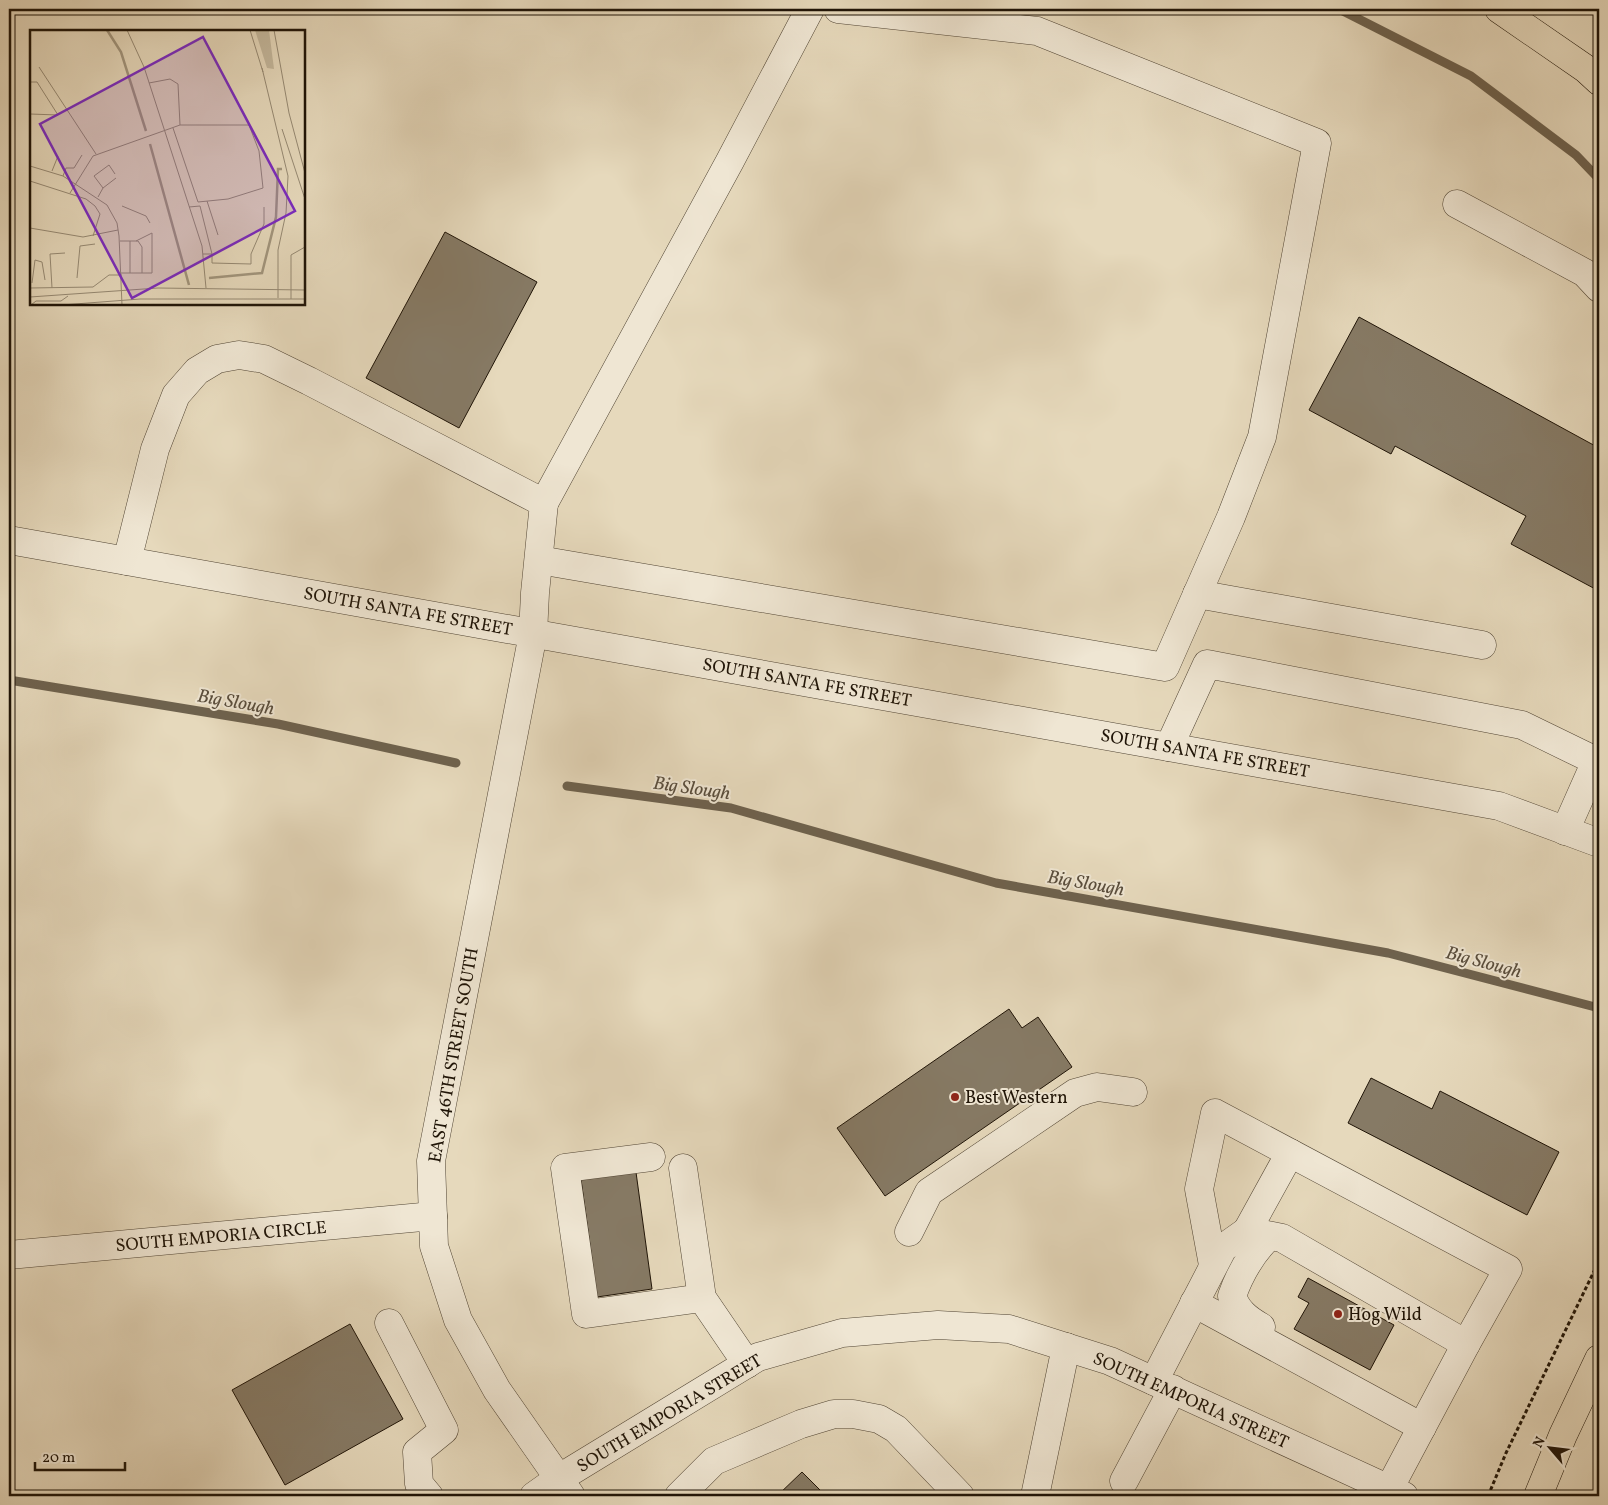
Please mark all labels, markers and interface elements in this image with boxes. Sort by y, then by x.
inset map [30,30,305,305]
street label: SOUTH SANTA FE STREET [301,582,515,643]
street label: SOUTH SANTA FE STREET [700,653,914,714]
water label: Big Slough [195,683,276,723]
street label: SOUTH SANTA FE STREET [1098,724,1312,785]
water label: Big Slough [651,771,732,807]
water label: Big Slough [1045,864,1126,904]
water label: Big Slough [1443,940,1524,986]
street label: EAST 46TH STREET SOUTH [423,946,486,1165]
place label: Best Western [965,1086,1068,1111]
marker: Best Western [949,1091,961,1103]
street label: SOUTH EMPORIA CIRCLE [115,1216,328,1259]
place label: Hog Wild [1348,1303,1422,1328]
marker: Hog Wild [1332,1308,1344,1320]
street label: SOUTH EMPORIA STREET [1088,1347,1293,1456]
street label: SOUTH EMPORIA STREET [572,1349,767,1480]
north arrow [1526,1422,1576,1472]
text: N [1529,1434,1551,1452]
scale bar [35,1440,125,1472]
text: 20 m [42,1448,75,1469]

